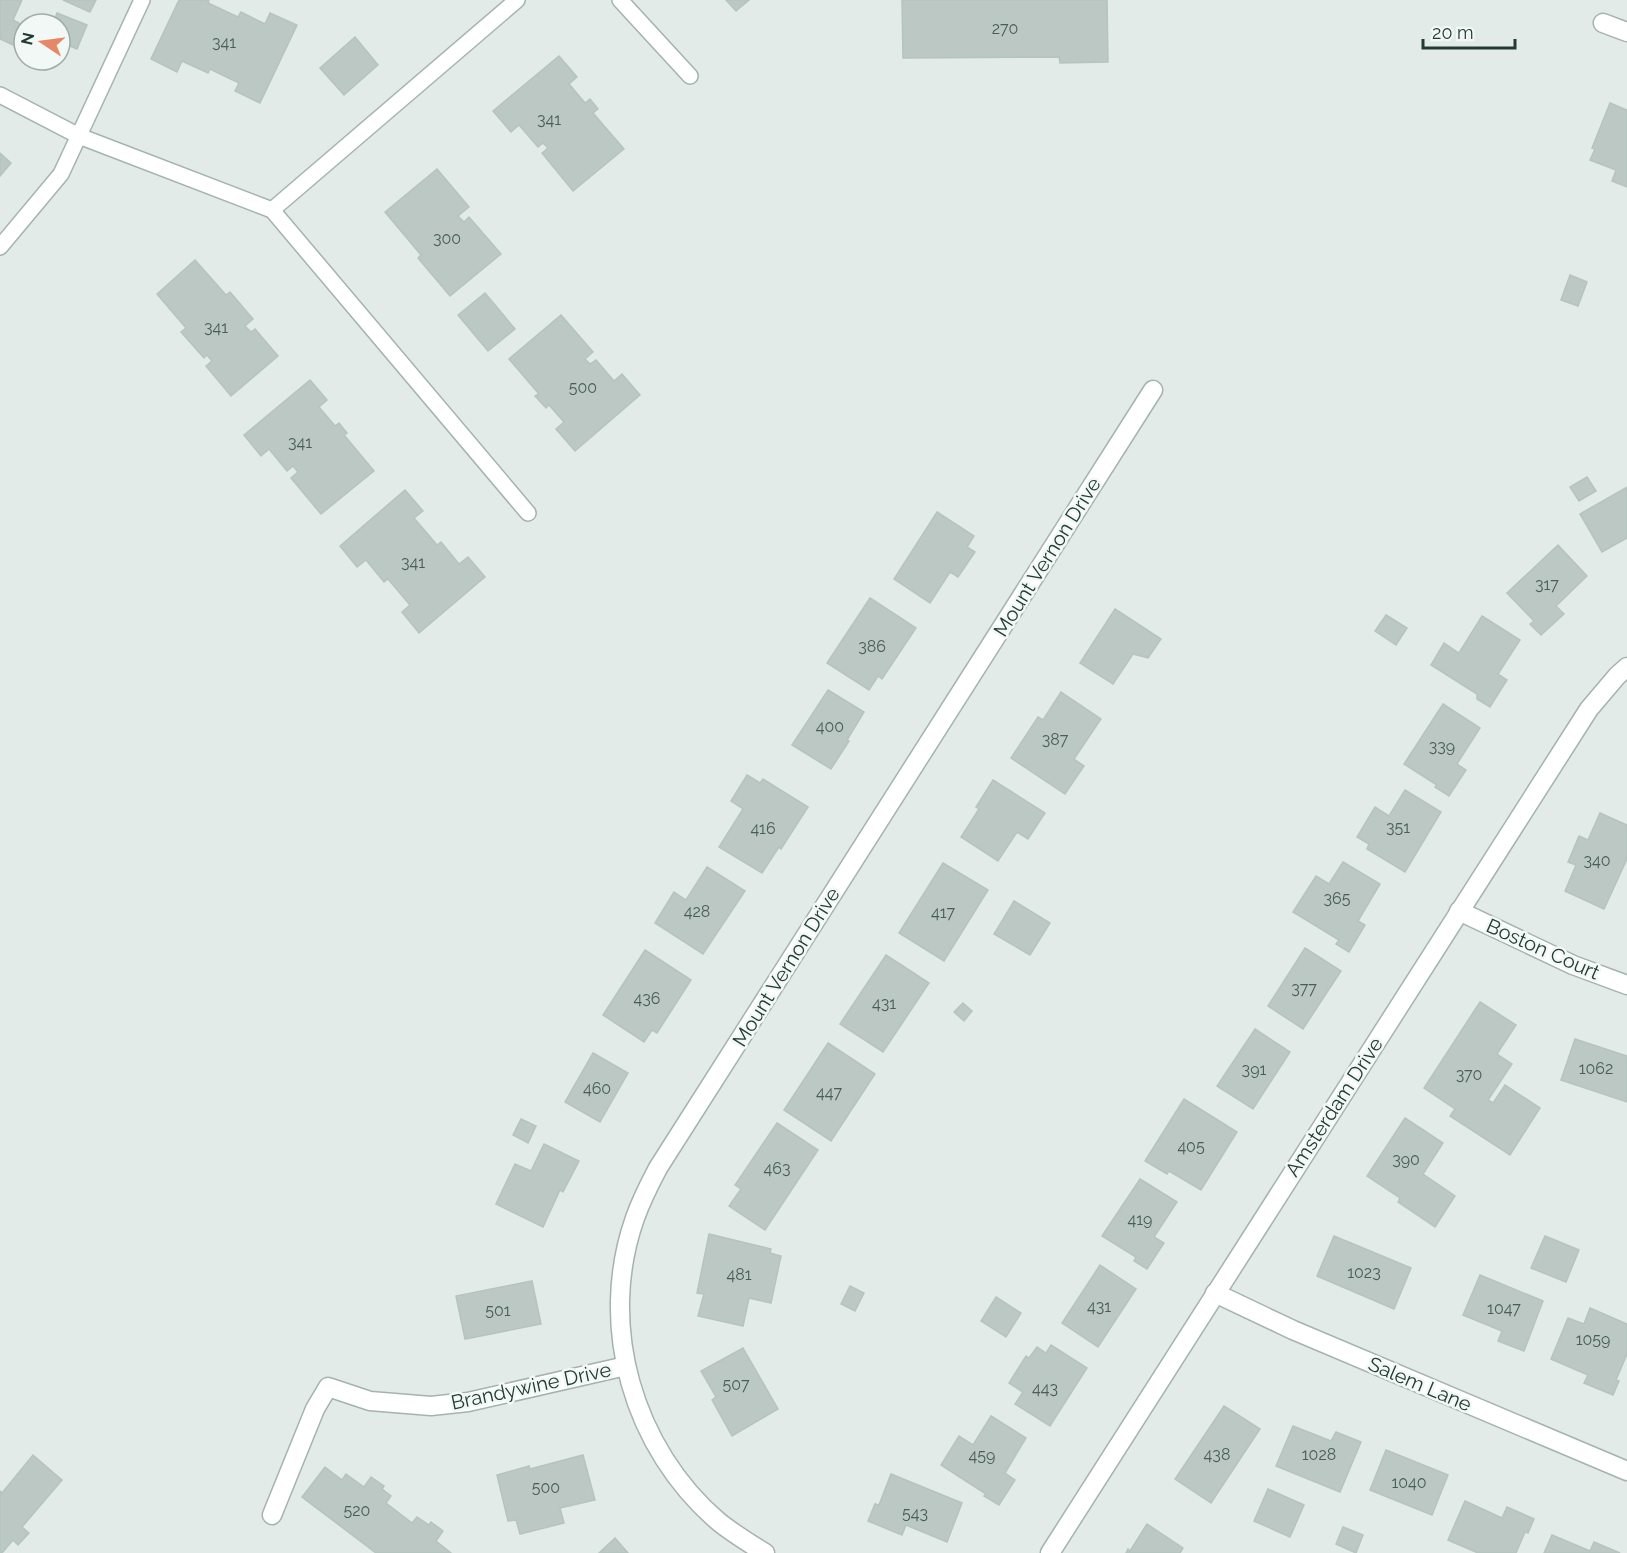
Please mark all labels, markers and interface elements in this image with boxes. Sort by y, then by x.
north arrow [12,12,72,72]
scale bar [1423,12,1514,50]
house number: 270 [992,19,1018,38]
text: 20 m [1432,22,1474,43]
text: N [17,31,39,47]
house number: 341 [212,33,236,52]
house number: 341 [537,110,561,129]
house number: 300 [433,229,461,248]
house number: 341 [204,318,228,337]
house number: 500 [569,378,597,397]
house number: 341 [288,433,312,452]
street label: Mount Vernon Drive [988,473,1106,641]
house number: 341 [401,553,425,572]
house number: 317 [1535,575,1559,594]
house number: 386 [858,637,886,656]
house number: 400 [816,717,844,736]
house number: 387 [1042,730,1069,749]
house number: 339 [1429,737,1455,756]
house number: 351 [1386,818,1410,837]
house number: 416 [750,819,776,838]
house number: 340 [1583,851,1611,870]
street label: Mount Vernon Drive [727,883,845,1051]
house number: 365 [1324,889,1351,908]
house number: 428 [684,902,710,921]
house number: 417 [931,903,955,922]
street label: Boston Court [1483,913,1604,985]
house number: 377 [1291,979,1317,998]
house number: 436 [634,989,660,1008]
house number: 431 [872,994,896,1013]
street label: Amsterdam Drive [1280,1033,1388,1181]
house number: 1062 [1579,1059,1613,1078]
house number: 391 [1242,1060,1267,1079]
house number: 370 [1456,1065,1482,1084]
house number: 460 [583,1079,611,1098]
house number: 447 [816,1083,842,1102]
house number: 405 [1177,1137,1205,1156]
house number: 390 [1392,1150,1420,1169]
house number: 463 [764,1159,790,1178]
house number: 419 [1128,1210,1152,1229]
house number: 1023 [1347,1263,1381,1282]
house number: 481 [726,1265,752,1284]
house number: 431 [1087,1297,1111,1316]
house number: 1047 [1487,1299,1521,1318]
house number: 501 [485,1301,511,1320]
house number: 1059 [1576,1330,1610,1349]
street label: Salem Lane [1365,1352,1475,1417]
street label: Brandywine Drive [449,1357,613,1415]
house number: 507 [723,1375,750,1394]
house number: 443 [1032,1379,1058,1398]
house number: 438 [1204,1445,1230,1464]
house number: 1028 [1302,1445,1336,1464]
house number: 459 [969,1446,995,1465]
house number: 1040 [1391,1473,1427,1492]
house number: 500 [532,1478,560,1497]
house number: 520 [344,1501,370,1520]
house number: 543 [902,1504,928,1523]

